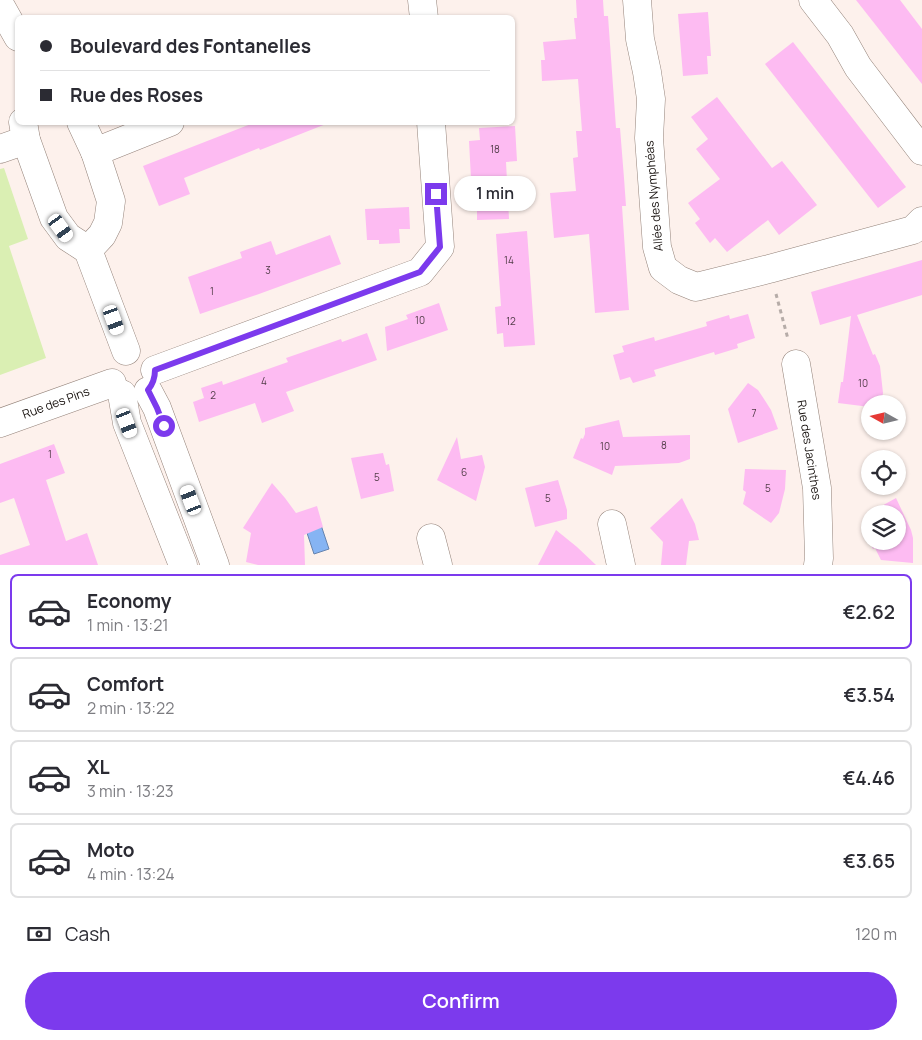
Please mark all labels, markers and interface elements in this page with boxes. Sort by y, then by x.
text: Boulevard des Fontanelles [70,33,311,59]
text: Rue des Roses [70,82,203,108]
street label: Allée des Nymphéas [640,140,667,252]
house number: 18 [490,142,500,156]
callout: 1 min [454,176,536,212]
text: 1 min [476,182,514,204]
route end [425,183,447,205]
car [46,211,75,245]
house number: 14 [504,253,514,267]
house number: 3 [265,263,271,277]
house number: 1 [210,284,214,298]
car [101,303,126,337]
house number: 10 [415,313,425,327]
house number: 12 [506,314,516,328]
house number: 4 [261,374,267,388]
house number: 10 [858,376,868,390]
street label: Rue des Pins [20,382,92,423]
house number: 2 [210,388,216,402]
north arrow [861,395,906,440]
map controls [861,395,906,550]
street label: Rue des Jacinthes [793,399,826,501]
car [114,406,139,440]
house number: 7 [751,406,757,420]
route start [153,415,175,437]
house number: 8 [661,438,667,452]
house number: 10 [600,439,610,453]
house number: 1 [48,447,52,461]
button: locate [861,450,906,495]
house number: 6 [461,465,467,479]
house number: 5 [374,470,380,484]
house number: 5 [765,481,771,495]
car [178,483,203,517]
house number: 5 [545,491,551,505]
button: layers [861,505,906,550]
text: Economy [87,588,171,614]
icon: car [27,589,72,634]
text: €2.62 [843,599,895,625]
text: 1 min · 13:21 [87,614,169,636]
text: Comfort [87,671,164,697]
icon: car [27,672,72,717]
text: €3.54 [843,682,895,708]
text: 2 min · 13:22 [87,697,174,719]
text: XL [87,754,110,780]
icon: car [27,755,72,800]
text: €4.46 [843,765,895,791]
text: 3 min · 13:23 [87,780,174,802]
text: Moto [87,837,134,863]
icon: car [27,838,72,883]
text: €3.65 [843,848,895,874]
text: 4 min · 13:24 [87,863,175,885]
icon: cash [25,920,53,948]
text: Cash [65,921,110,947]
text: 120 m [855,923,897,945]
button: Confirm [25,972,897,1030]

